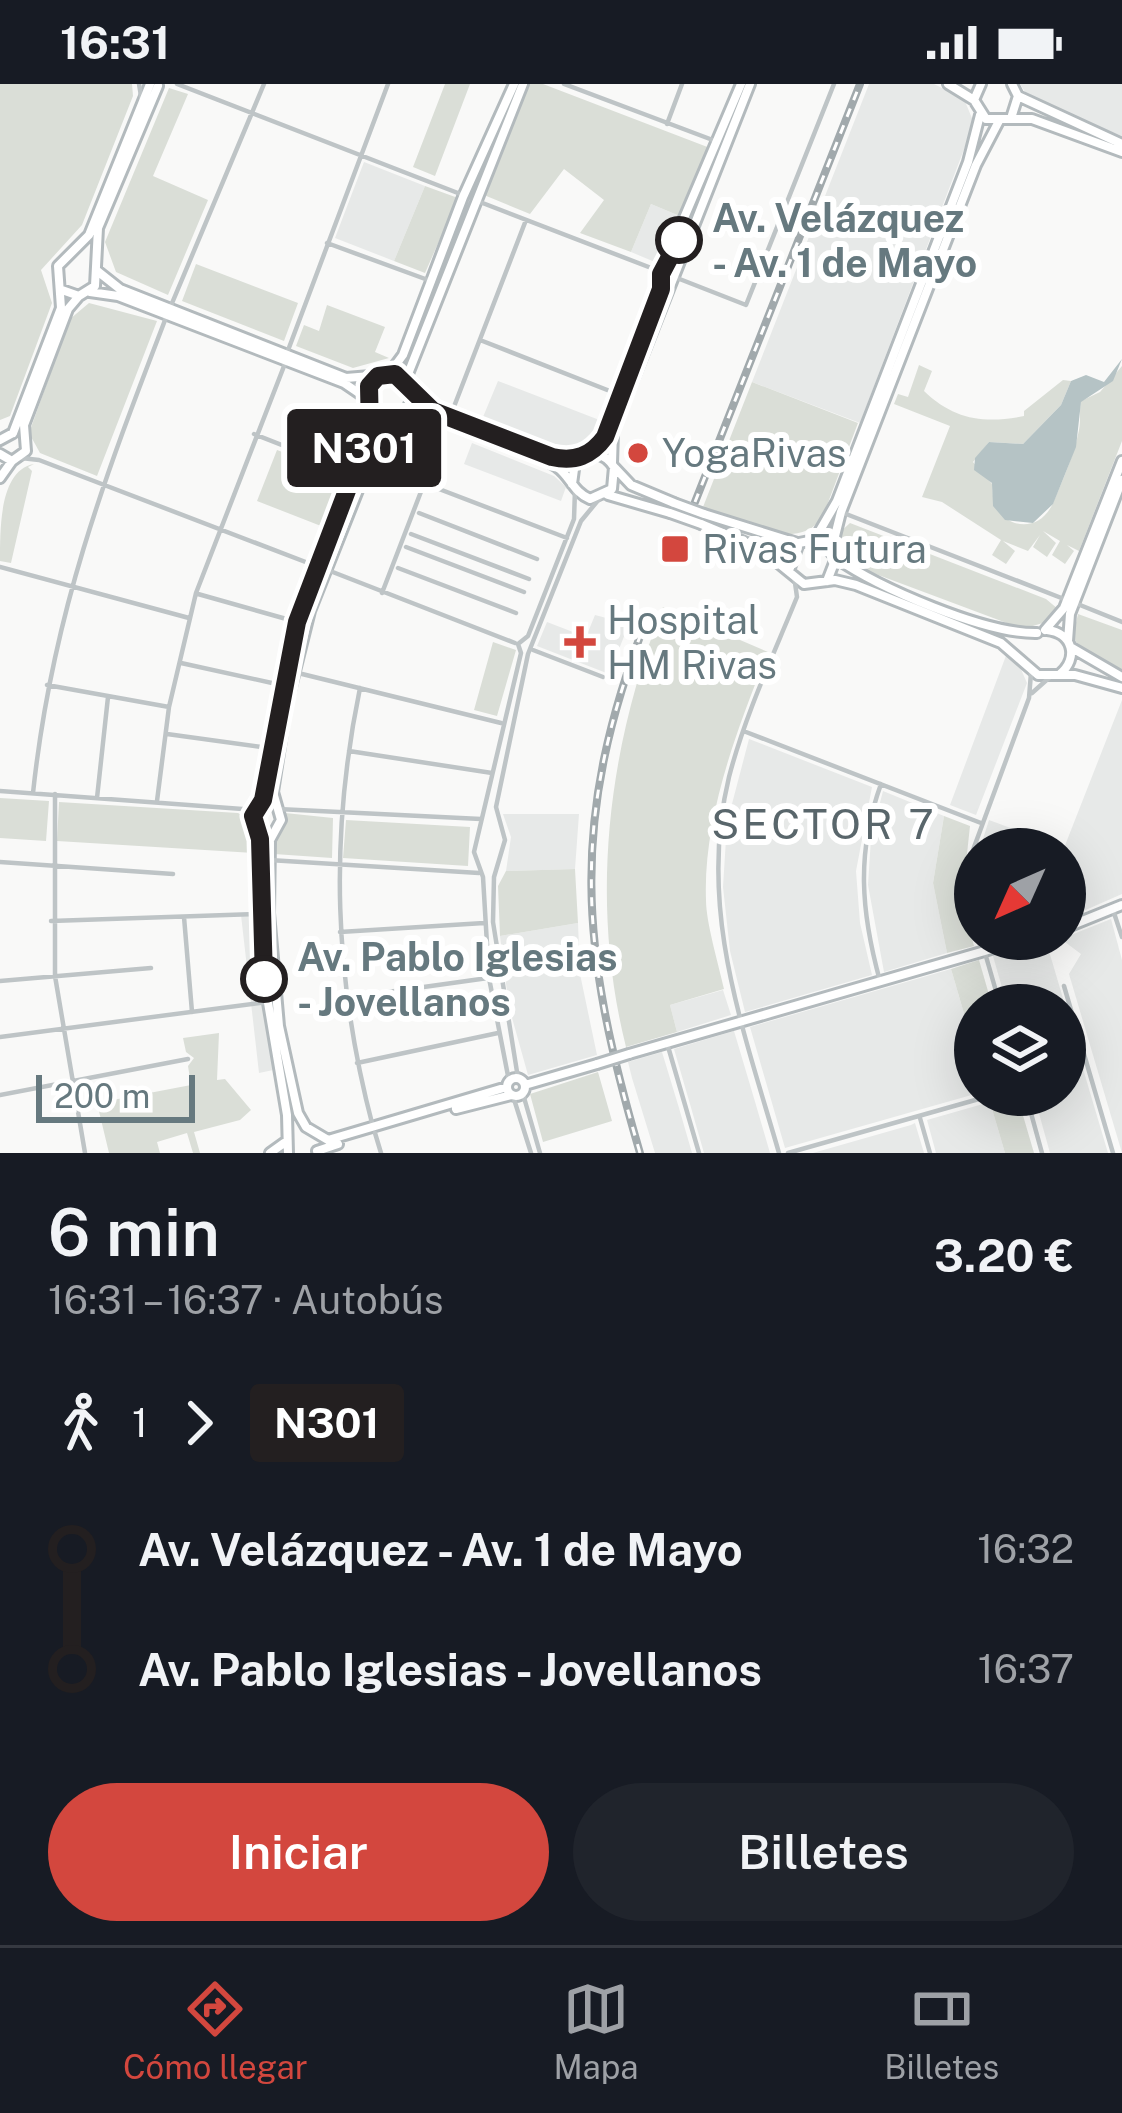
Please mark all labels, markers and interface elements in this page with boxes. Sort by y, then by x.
text: 16:31 [60,16,170,69]
place label: Av. Velázquez - Av. 1 de Mayo [712,195,977,286]
marker: Av. Velázquez - Av. 1 de Mayo [657,218,701,262]
line badge: N301 [280,409,448,487]
text: N301 [311,423,417,472]
place label: YogaRivas [662,430,847,476]
marker: YogaRivas [625,440,651,466]
place label: Rivas Futura [702,526,927,572]
marker: Rivas Futura [659,533,691,565]
place label: Hospital HM Rivas [607,597,777,688]
marker: Hospital HM Rivas [564,626,596,658]
district label: SECTOR 7 [711,799,937,848]
north arrow [954,828,1086,960]
map controls [954,828,1086,1116]
place label: Av. Pablo Iglesias - Jovellanos [297,934,617,1025]
marker: Av. Pablo Iglesias - Jovellanos [242,957,286,1001]
button: layers [954,984,1086,1116]
scale bar [36,1069,195,1122]
text: 200 m [54,1077,150,1115]
text: 6 min [48,1193,220,1271]
text: 3.20 € [934,1229,1074,1282]
text: 16:31 – 16:37 · Autobús [48,1277,443,1323]
icon: walk [48,1390,114,1456]
icon: forward [166,1390,232,1456]
text: N301 [274,1398,380,1447]
text: 1 [132,1400,148,1446]
text: Av. Velázquez - Av. 1 de Mayo [138,1523,743,1576]
text: 16:32 [977,1526,1074,1572]
text: Av. Pablo Iglesias - Jovellanos [138,1643,762,1696]
text: 16:37 [978,1646,1074,1692]
button: Iniciar [48,1783,549,1921]
button: Billetes [573,1783,1074,1921]
tab: Cómo llegar [123,1976,308,2086]
tab: Mapa [553,1976,639,2086]
tab: Billetes [884,1976,999,2086]

